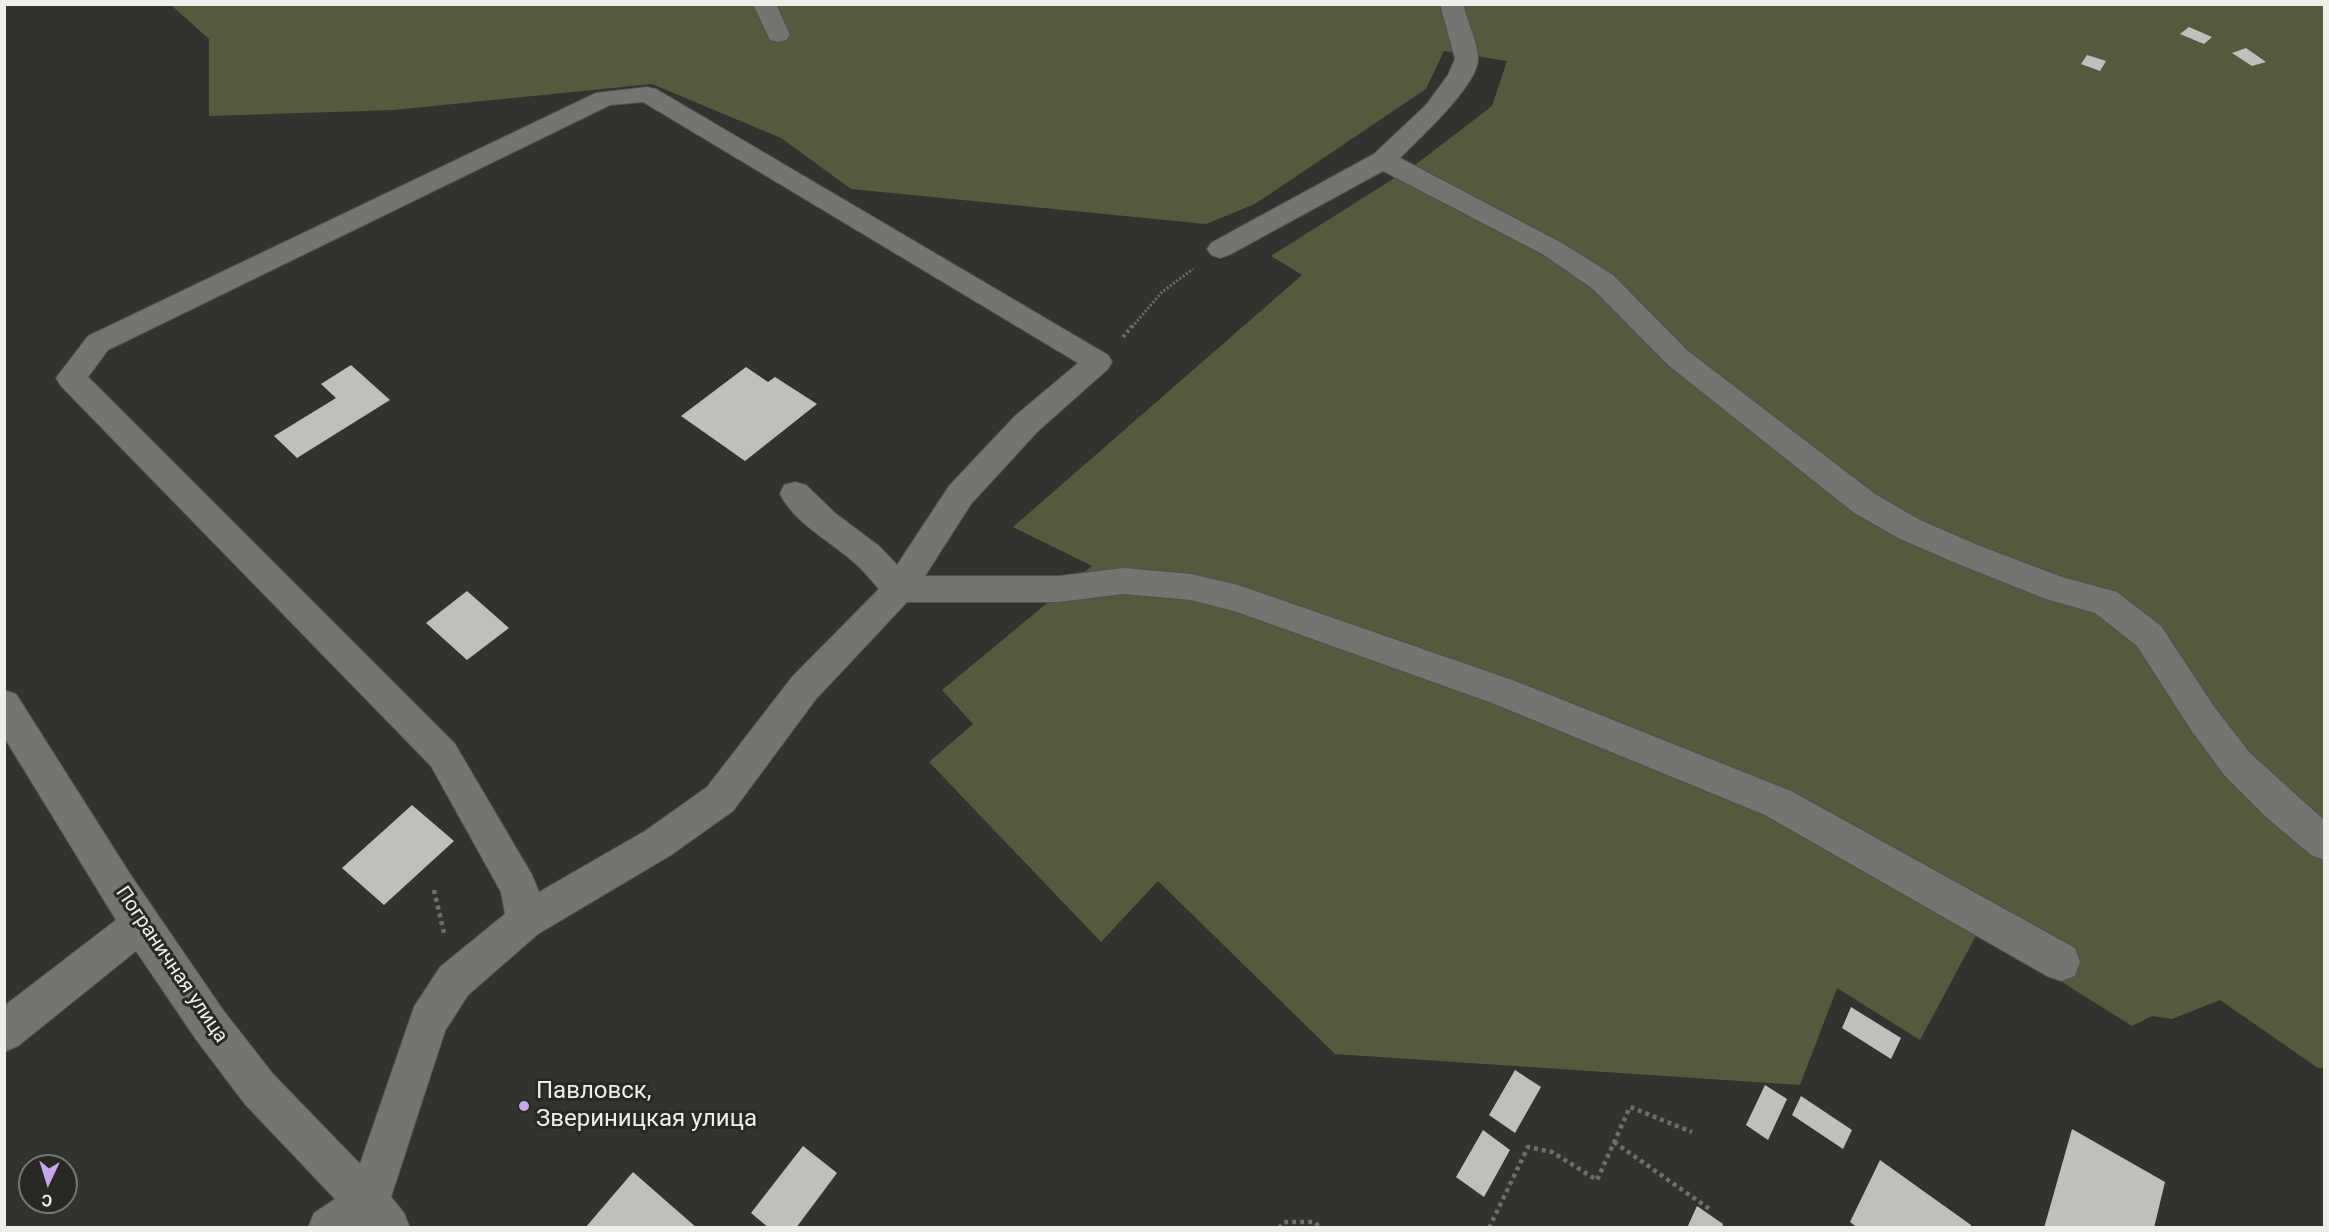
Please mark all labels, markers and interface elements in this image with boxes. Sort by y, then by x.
street label: Пограничная улица [110,882,232,1048]
place label: Павловск, Звериницкая улица [536,1078,757,1134]
marker: Павловск, Звериницкая улица [517,1099,531,1113]
north arrow [18,1154,78,1214]
text: С [41,1191,53,1210]

